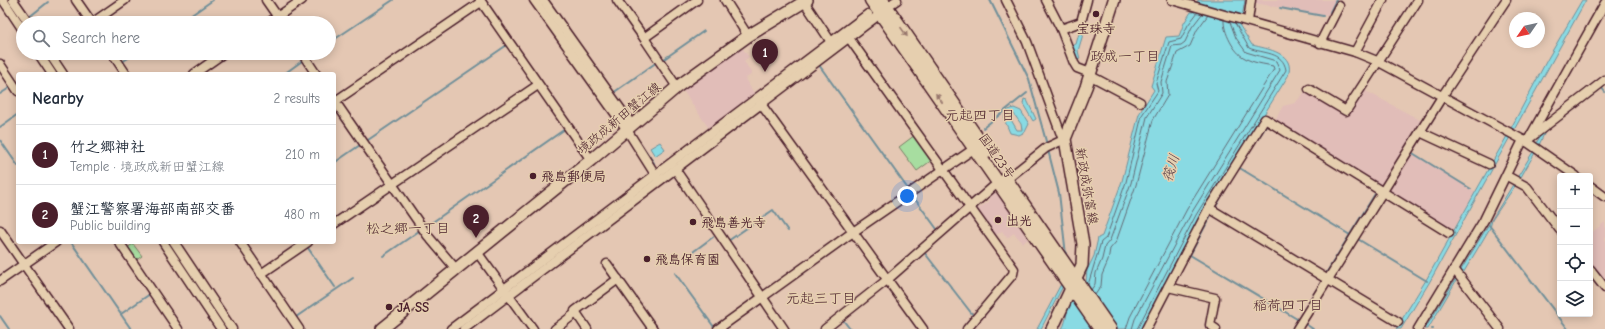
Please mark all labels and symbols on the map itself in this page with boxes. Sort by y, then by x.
marker: 宝珠寺 [1091,9,1101,19]
north arrow [1509,12,1545,48]
place label: 宝珠寺 [1076,21,1116,36]
one-way arrow [900,27,908,37]
pin: 1 [752,39,778,72]
district label: 政成一丁目 [1090,48,1160,65]
street label: 境政成新田蟹江線 [574,78,664,157]
one-way arrow [935,93,943,103]
district label: 元起四丁目 [945,107,1015,124]
street label: 国道23号 [976,130,1018,182]
street label: 新政成弥富線 [1073,146,1101,227]
water label: 筏川 [1159,152,1183,184]
place label: 飛島郵便局 [541,169,606,184]
marker: 飛島郵便局 [528,171,538,181]
your location [897,186,917,206]
pin: 2 [463,205,489,238]
place label: 出光 [1006,213,1032,228]
place label: 飛島善光寺 [701,215,766,230]
marker: 出光 [993,215,1003,225]
marker: 飛島善光寺 [688,217,698,227]
district label: 松之郷一丁目 [366,220,450,237]
place label: 飛島保育園 [655,252,720,267]
marker: 飛島保育園 [642,254,652,264]
district label: 元起三丁目 [786,290,856,307]
district label: 稲荷四丁目 [1253,297,1323,314]
place label: JA SS [397,300,429,315]
marker: JA SS [384,302,394,312]

